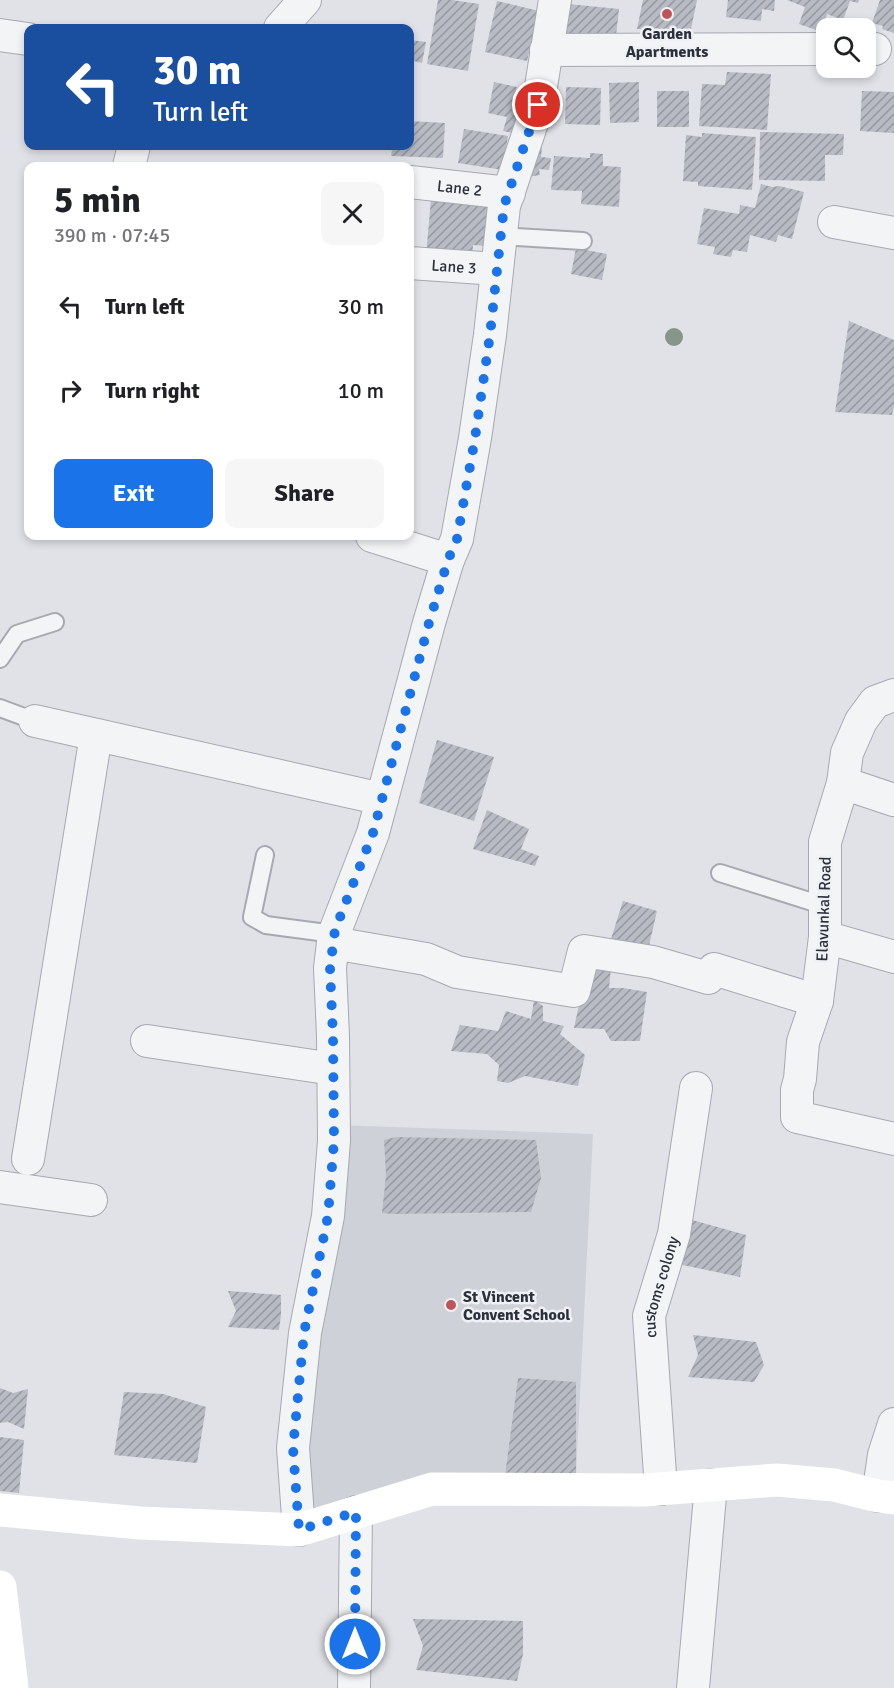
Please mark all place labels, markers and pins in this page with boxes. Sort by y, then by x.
marker: Garden Apartments [660,7,674,21]
place label: Garden Apartments [626,24,708,62]
pin [512,79,563,130]
place label: St Vincent Convent School [463,1287,570,1325]
marker: St Vincent Convent School [444,1298,458,1312]

